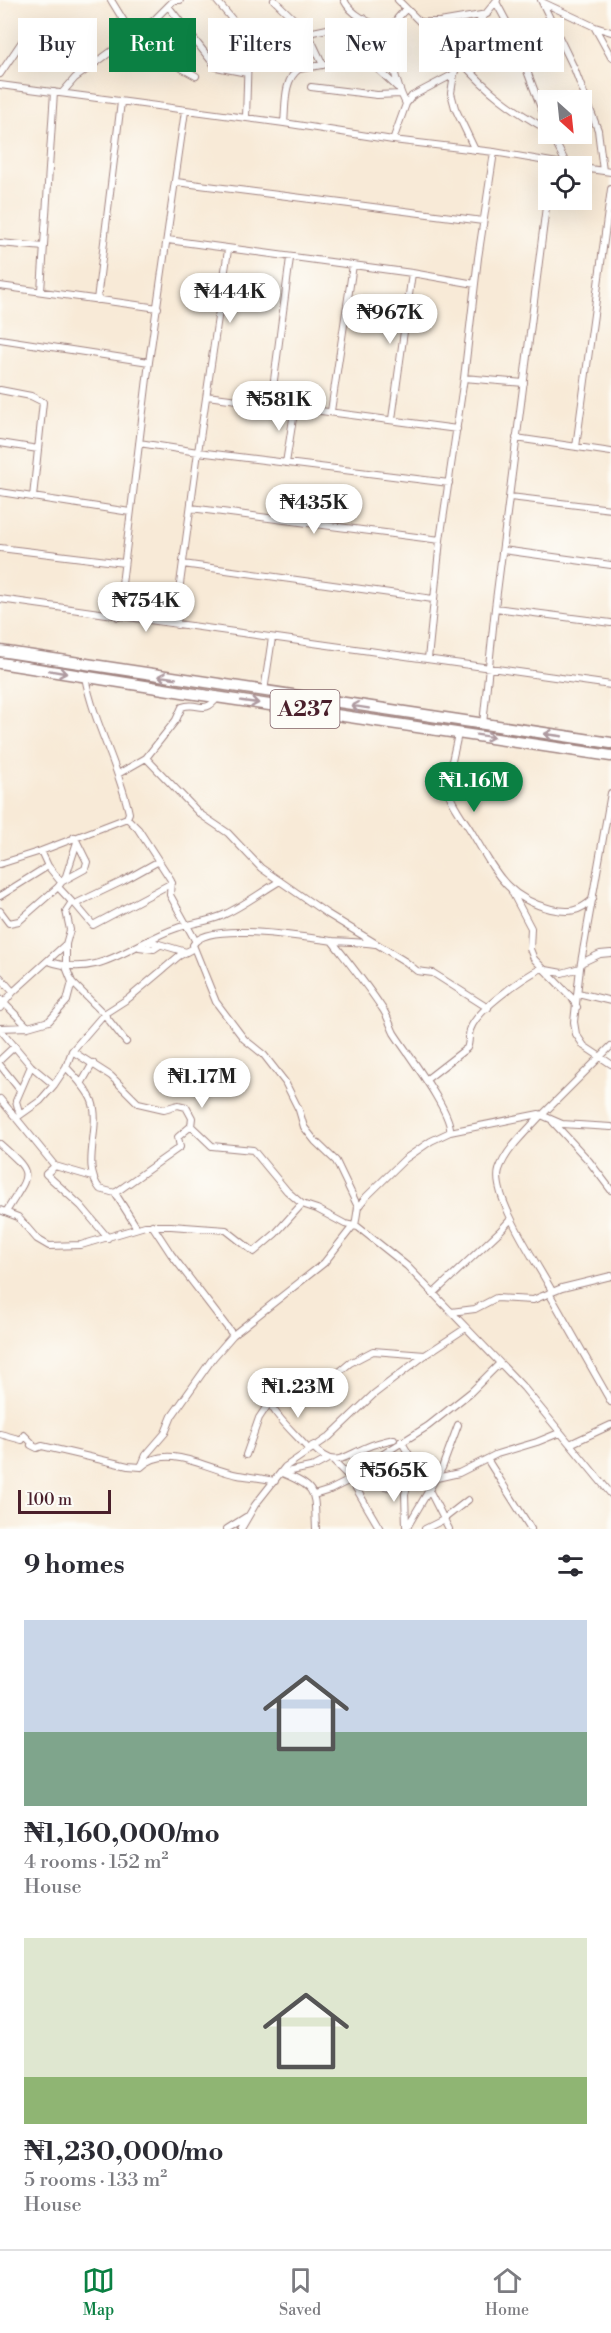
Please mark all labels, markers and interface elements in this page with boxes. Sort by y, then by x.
chip: Buy [18,18,97,72]
chip: Rent [109,18,196,72]
chip: Filters [208,18,313,72]
chip: New [325,18,407,72]
chip: Apartment [419,18,564,72]
north arrow [538,90,592,144]
map controls [538,90,592,210]
button: locate [538,156,592,210]
pin: ₦444K [188,273,272,324]
text: ₦444K [194,280,266,305]
pin: ₦967K [348,294,432,345]
text: ₦967K [356,301,424,326]
pin: ₦581K [237,381,321,432]
text: ₦581K [246,388,312,413]
pin: ₦435K [272,484,356,535]
text: ₦435K [280,491,348,516]
pin: ₦754K [104,582,188,633]
text: ₦754K [112,589,180,614]
one-way arrow [47,667,67,678]
one-way arrow [158,671,178,682]
road number: A237 [270,690,340,728]
one-way arrow [240,696,260,707]
one-way arrow [351,701,371,712]
one-way arrow [544,730,563,741]
one-way arrow [475,731,494,742]
pin: ₦1.16M [425,762,523,813]
text: ₦1.16M [439,769,509,794]
pin: ₦1.17M [153,1058,251,1109]
text: ₦1.17M [167,1065,237,1090]
pin: ₦1.23M [249,1368,347,1419]
text: ₦1.23M [261,1375,335,1400]
pin: ₦565K [352,1452,436,1503]
text: ₦565K [360,1459,428,1484]
scale bar [18,1487,111,1514]
text: 100 m [27,1490,72,1510]
text: 9 homes [24,1549,125,1581]
icon: filters [554,1549,587,1582]
icon: home [252,1659,360,1767]
text: ₦1,160,000/mo [24,1818,220,1850]
text: 4 rooms · 152 m² [24,1850,168,1875]
text: House [24,1875,82,1900]
icon: home [252,1977,360,2085]
text: ₦1,230,000/mo [24,2136,224,2168]
text: 5 rooms · 133 m² [24,2168,167,2193]
text: House [24,2193,82,2218]
tab: Map [82,2264,115,2320]
tab: Saved [279,2264,321,2320]
tab: Home [485,2264,529,2320]

